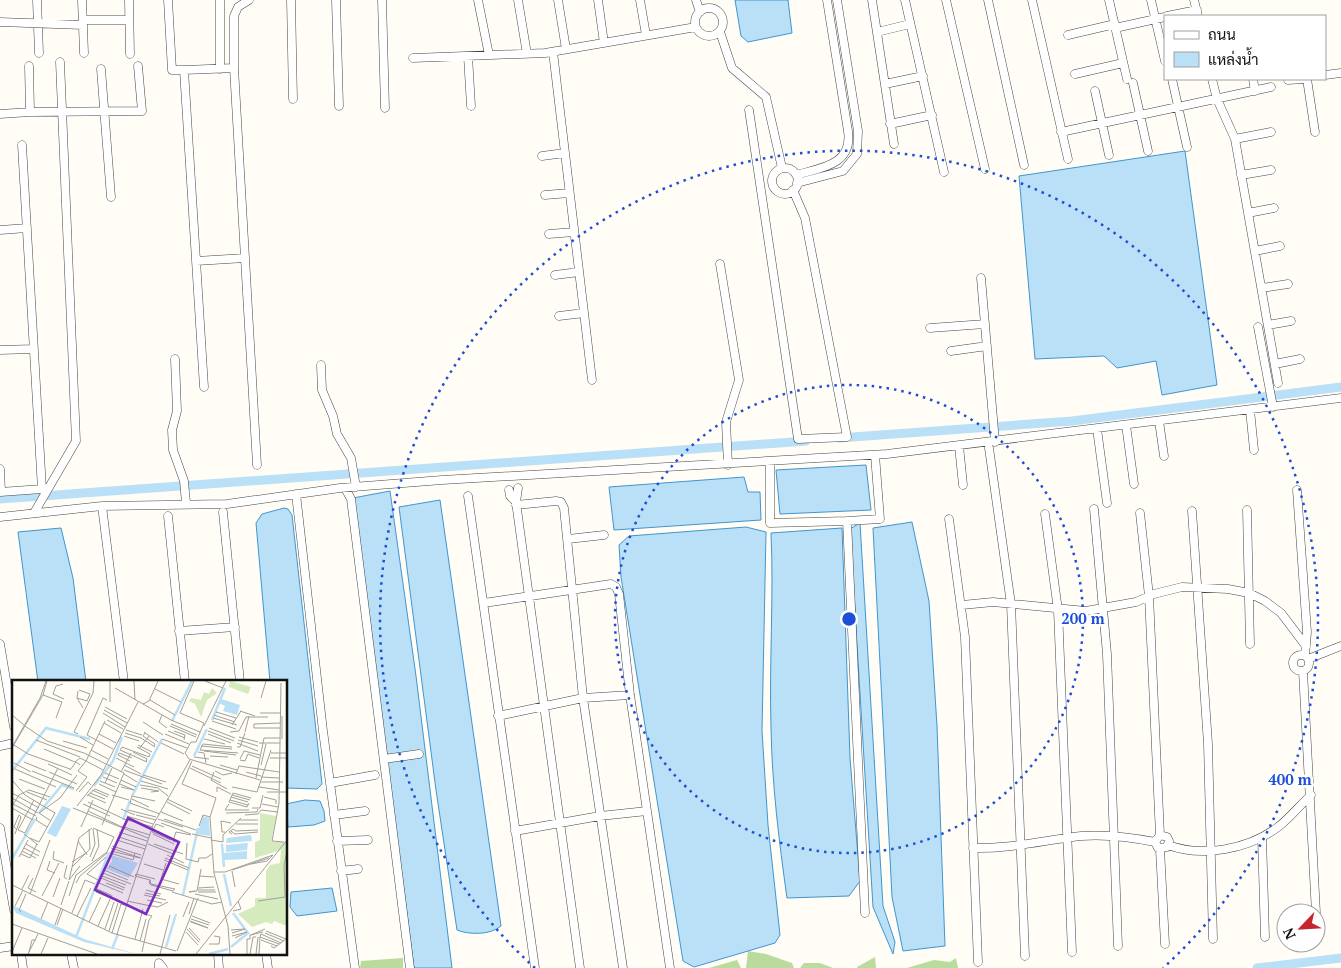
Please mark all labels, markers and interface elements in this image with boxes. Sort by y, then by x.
legend [1164,15,1326,80]
text: ถนน [1208,24,1236,44]
text: แหล่งน้ำ [1208,47,1259,69]
text: 200 m [1061,608,1105,628]
centre of rings [840,610,858,628]
inset map [12,680,288,956]
text: 400 m [1268,769,1312,789]
north arrow [1276,903,1326,953]
text: N [1278,925,1300,943]

